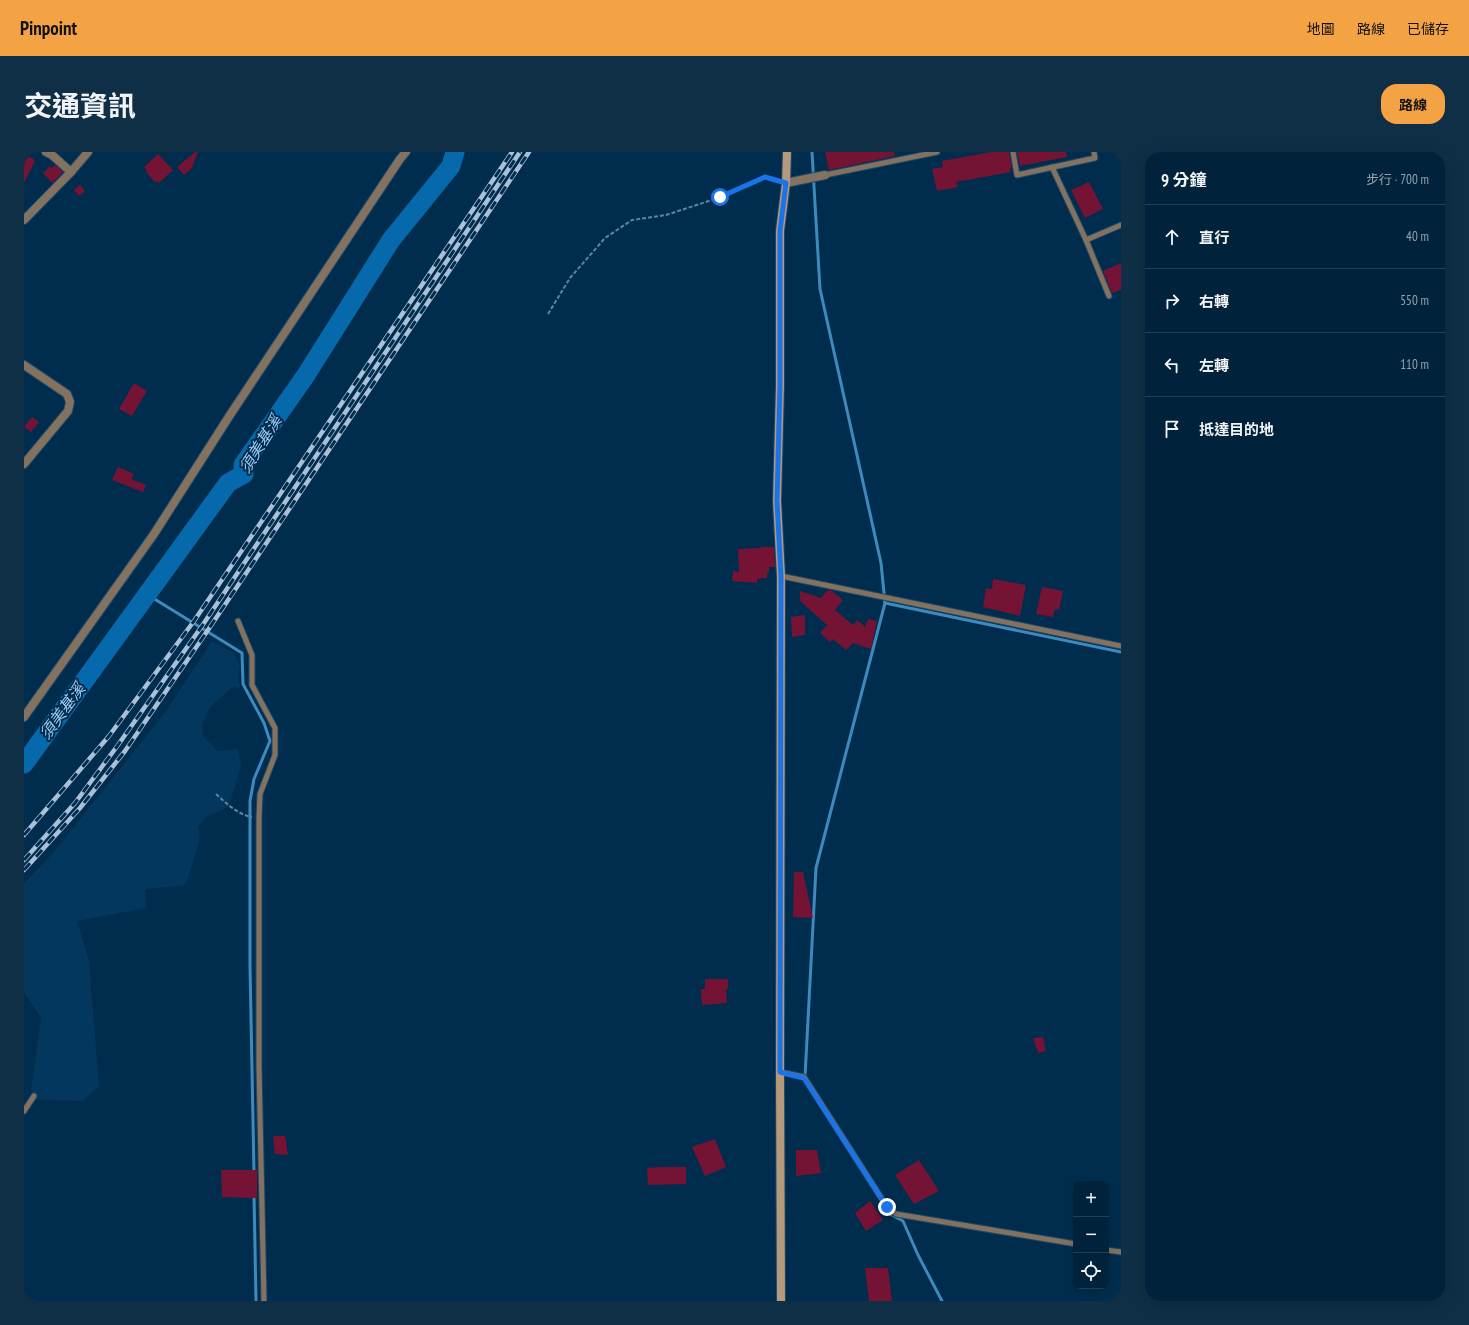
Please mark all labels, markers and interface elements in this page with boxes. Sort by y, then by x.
text: Pinpoint [20,16,77,40]
text: 地圖 [1307,20,1335,38]
text: 路線 [1357,20,1385,38]
text: 已儲存 [1407,20,1449,38]
button: 路線 [1381,84,1445,124]
text: 交通資訊 [24,87,136,124]
text: 9 分鐘 [1161,169,1207,191]
text: 步行 · 700 m [1366,171,1429,188]
route start [711,188,729,206]
icon: ahead [1161,226,1183,248]
text: 直行 [1199,228,1229,247]
text: 40 m [1406,228,1429,245]
icon: right [1161,290,1183,312]
text: 右轉 [1199,292,1229,311]
text: 550 m [1400,292,1429,309]
icon: left [1161,354,1183,376]
text: 左轉 [1199,356,1229,375]
text: 110 m [1400,356,1429,373]
water label: 須美基溪 [235,410,286,476]
icon: arrive [1161,418,1183,440]
text: 抵達目的地 [1199,420,1274,439]
water label: 須美基溪 [35,678,90,743]
map controls [1073,1181,1109,1289]
button: + [1073,1181,1109,1217]
route end [878,1198,896,1216]
button: − [1073,1217,1109,1253]
button: locate [1073,1253,1109,1289]

